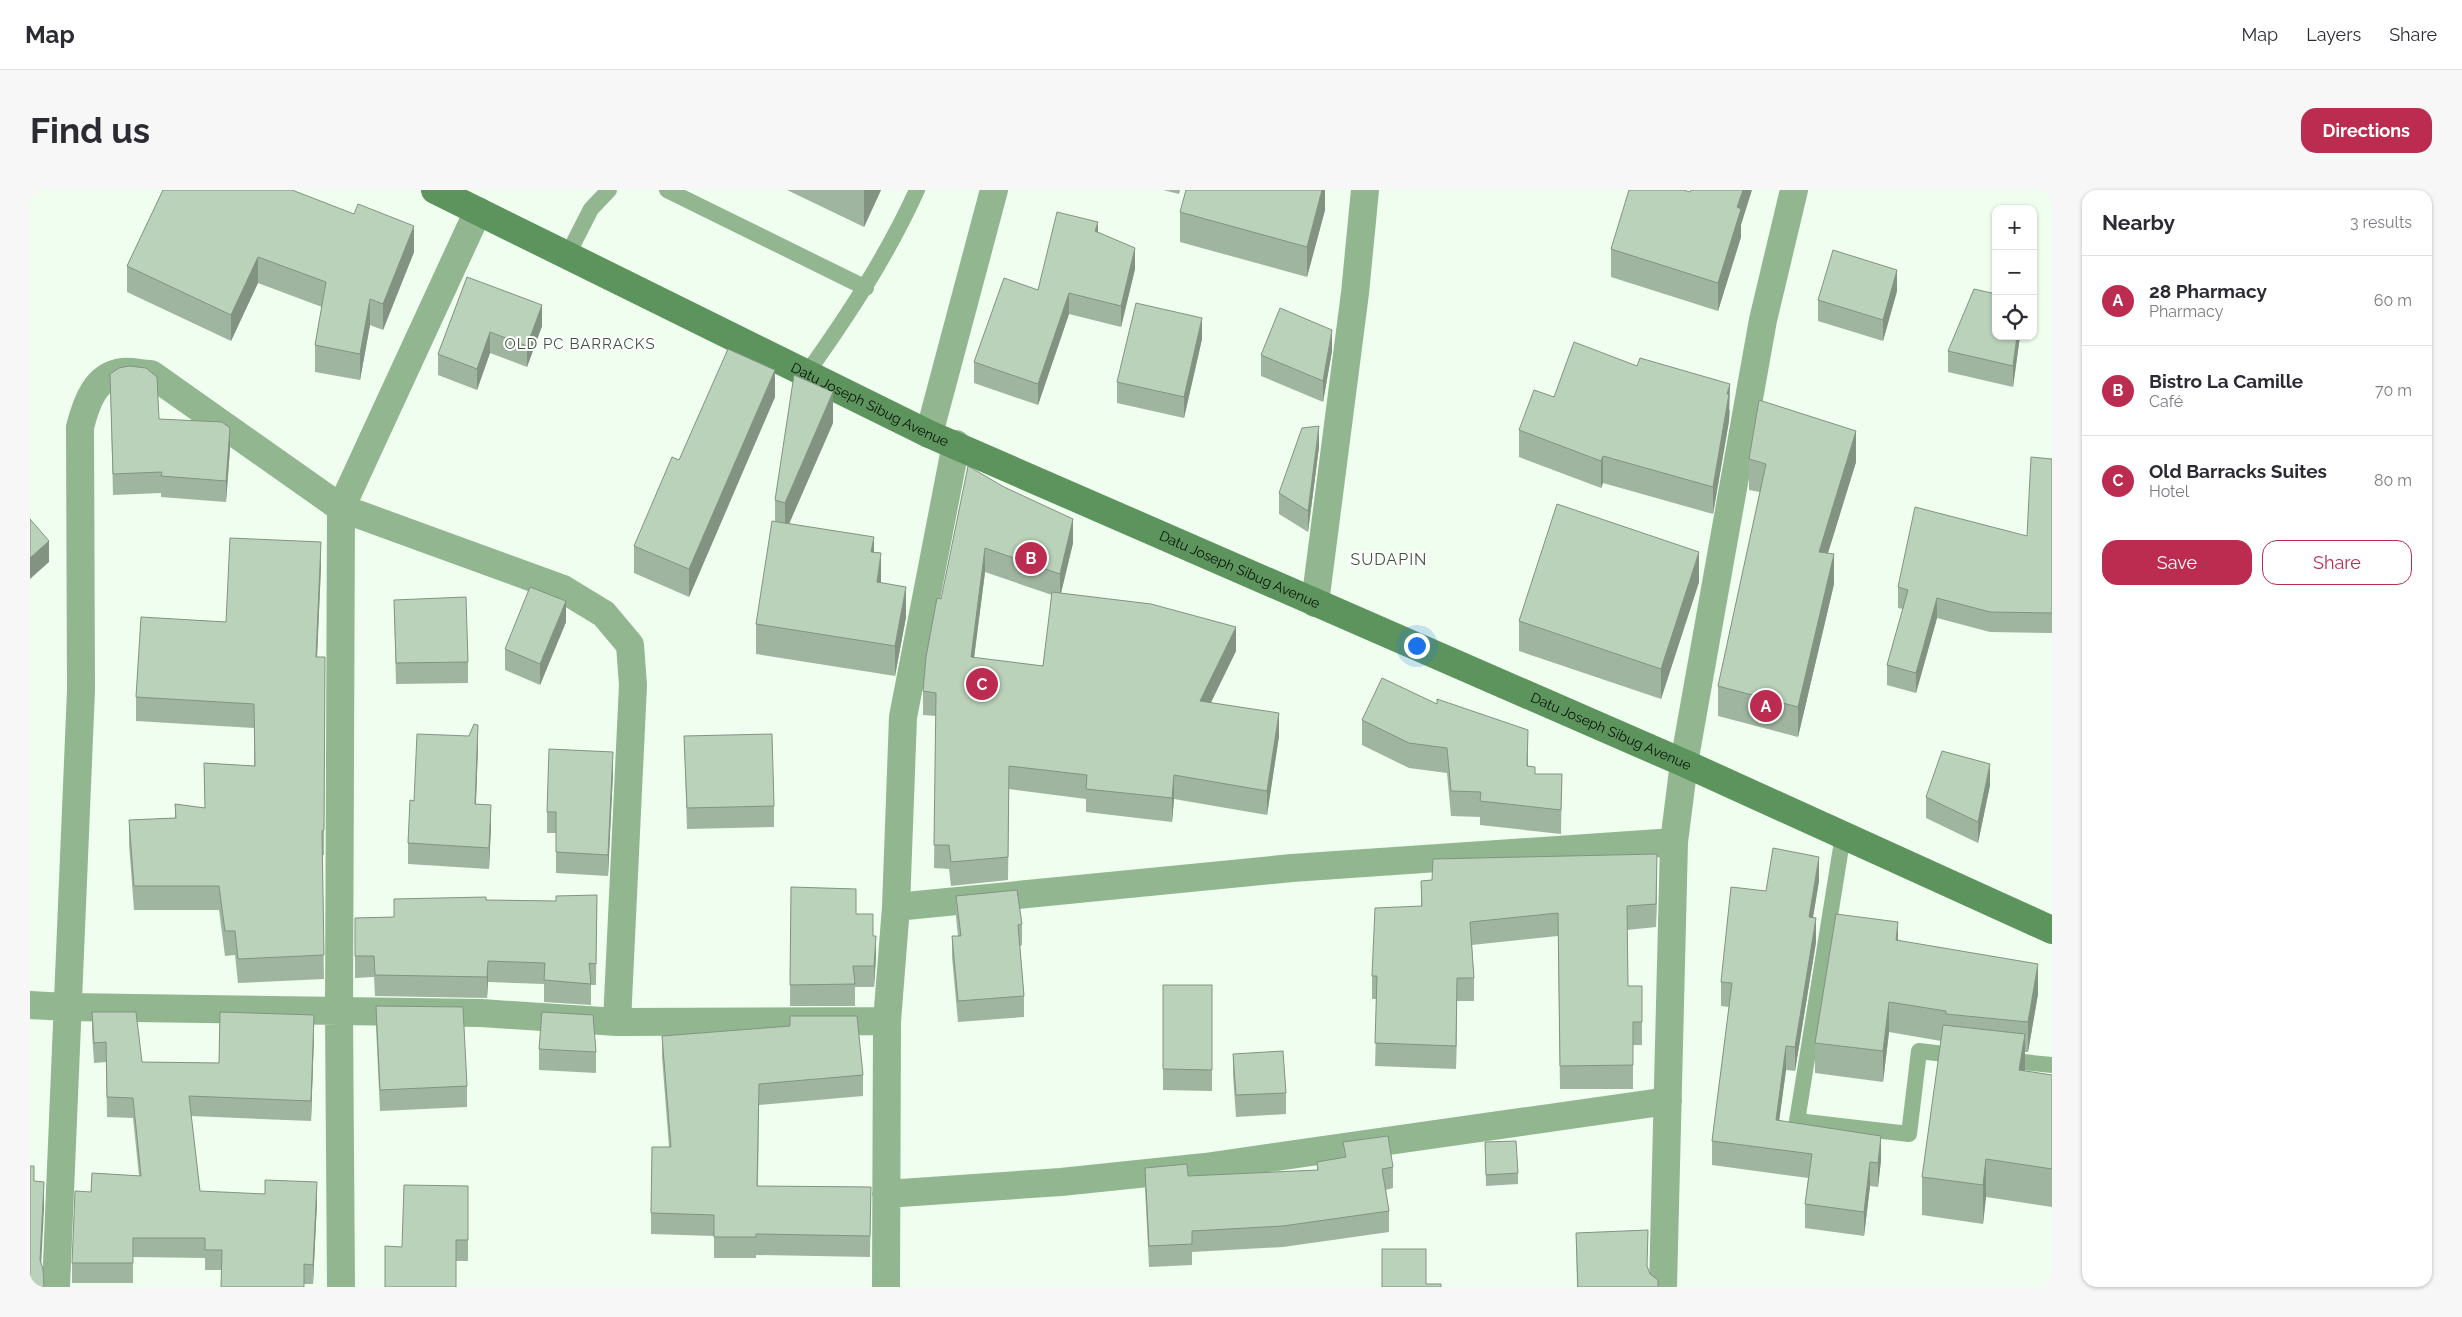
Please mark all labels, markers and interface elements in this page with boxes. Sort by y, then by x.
text: Map [25,20,75,49]
text: Map [2242,24,2278,45]
text: Layers [2306,24,2361,45]
text: Share [2389,24,2437,45]
button: Directions [2301,108,2432,153]
text: Find us [30,110,150,151]
map controls [1992,205,2037,340]
button: + [1992,205,2037,250]
text: Nearby [2102,210,2175,235]
text: 3 results [2350,213,2412,232]
button: − [1992,250,2037,295]
text: 28 Pharmacy [2149,280,2267,302]
text: A [2113,291,2123,310]
text: 60 m [2374,291,2412,310]
button: locate [1992,295,2037,340]
text: Pharmacy [2149,302,2223,321]
district label: OLD PC BARRACKS [504,335,656,353]
street label: Datu Joseph Sibug Avenue [788,359,951,450]
text: Bistro La Camille [2149,370,2303,392]
text: B [2113,381,2123,400]
text: 70 m [2375,381,2412,400]
text: Café [2149,392,2183,411]
text: Old Barracks Suites [2149,460,2327,482]
text: C [2113,471,2123,490]
text: 80 m [2374,471,2412,490]
text: Hotel [2149,482,2189,501]
street label: Datu Joseph Sibug Avenue [1157,527,1323,611]
pin: B [1015,539,1047,577]
button: Save [2102,540,2252,585]
button: Share [2262,540,2412,585]
district label: SUDAPIN [1351,550,1427,569]
your location [1404,633,1430,659]
pin: C [966,665,998,703]
pin: A [1750,687,1782,725]
street label: Datu Joseph Sibug Avenue [1528,689,1694,773]

